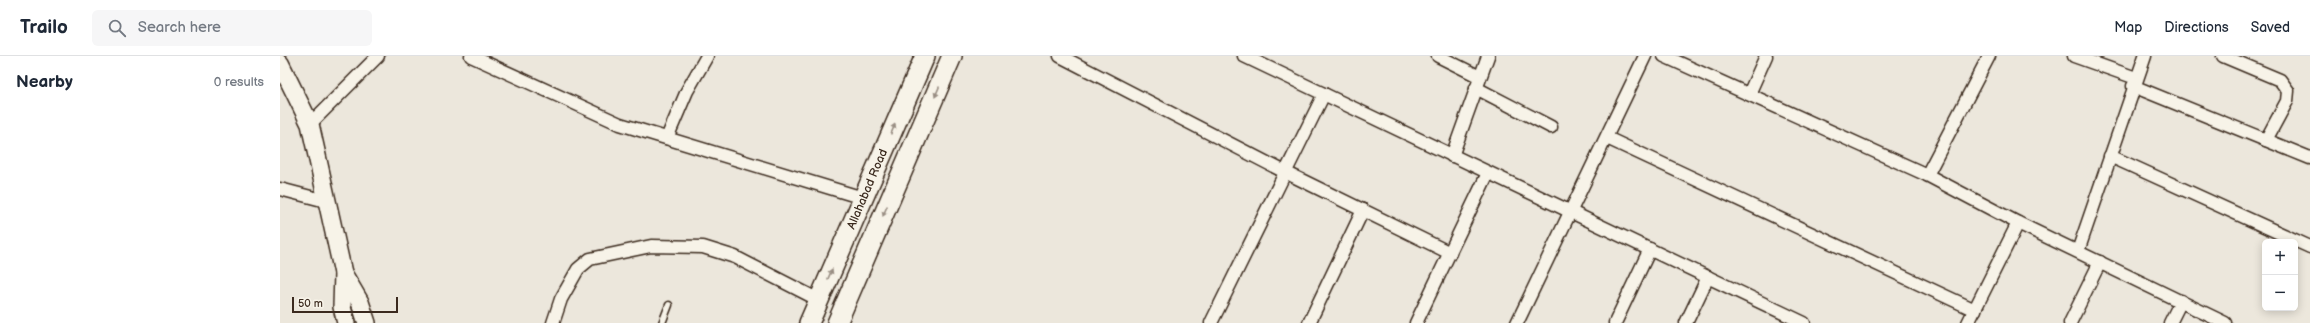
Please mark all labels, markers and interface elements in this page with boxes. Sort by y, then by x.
search box [92,10,372,46]
text: Trailo [20,16,68,39]
icon: search [106,17,128,39]
text: Search here [138,18,221,37]
text: Map [2114,19,2142,36]
text: Directions [2164,19,2229,36]
text: Saved [2251,19,2290,36]
text: Nearby [16,72,73,92]
text: 0 results [214,74,264,90]
one-way arrow [934,86,940,97]
one-way arrow [890,124,896,135]
street label: Allahabad Road [844,147,891,231]
one-way arrow [882,206,888,218]
map controls [2262,239,2298,311]
button: + [2262,239,2298,275]
one-way arrow [828,268,834,280]
button: − [2262,275,2298,311]
scale bar [292,295,398,314]
text: 50 m [298,297,323,310]

